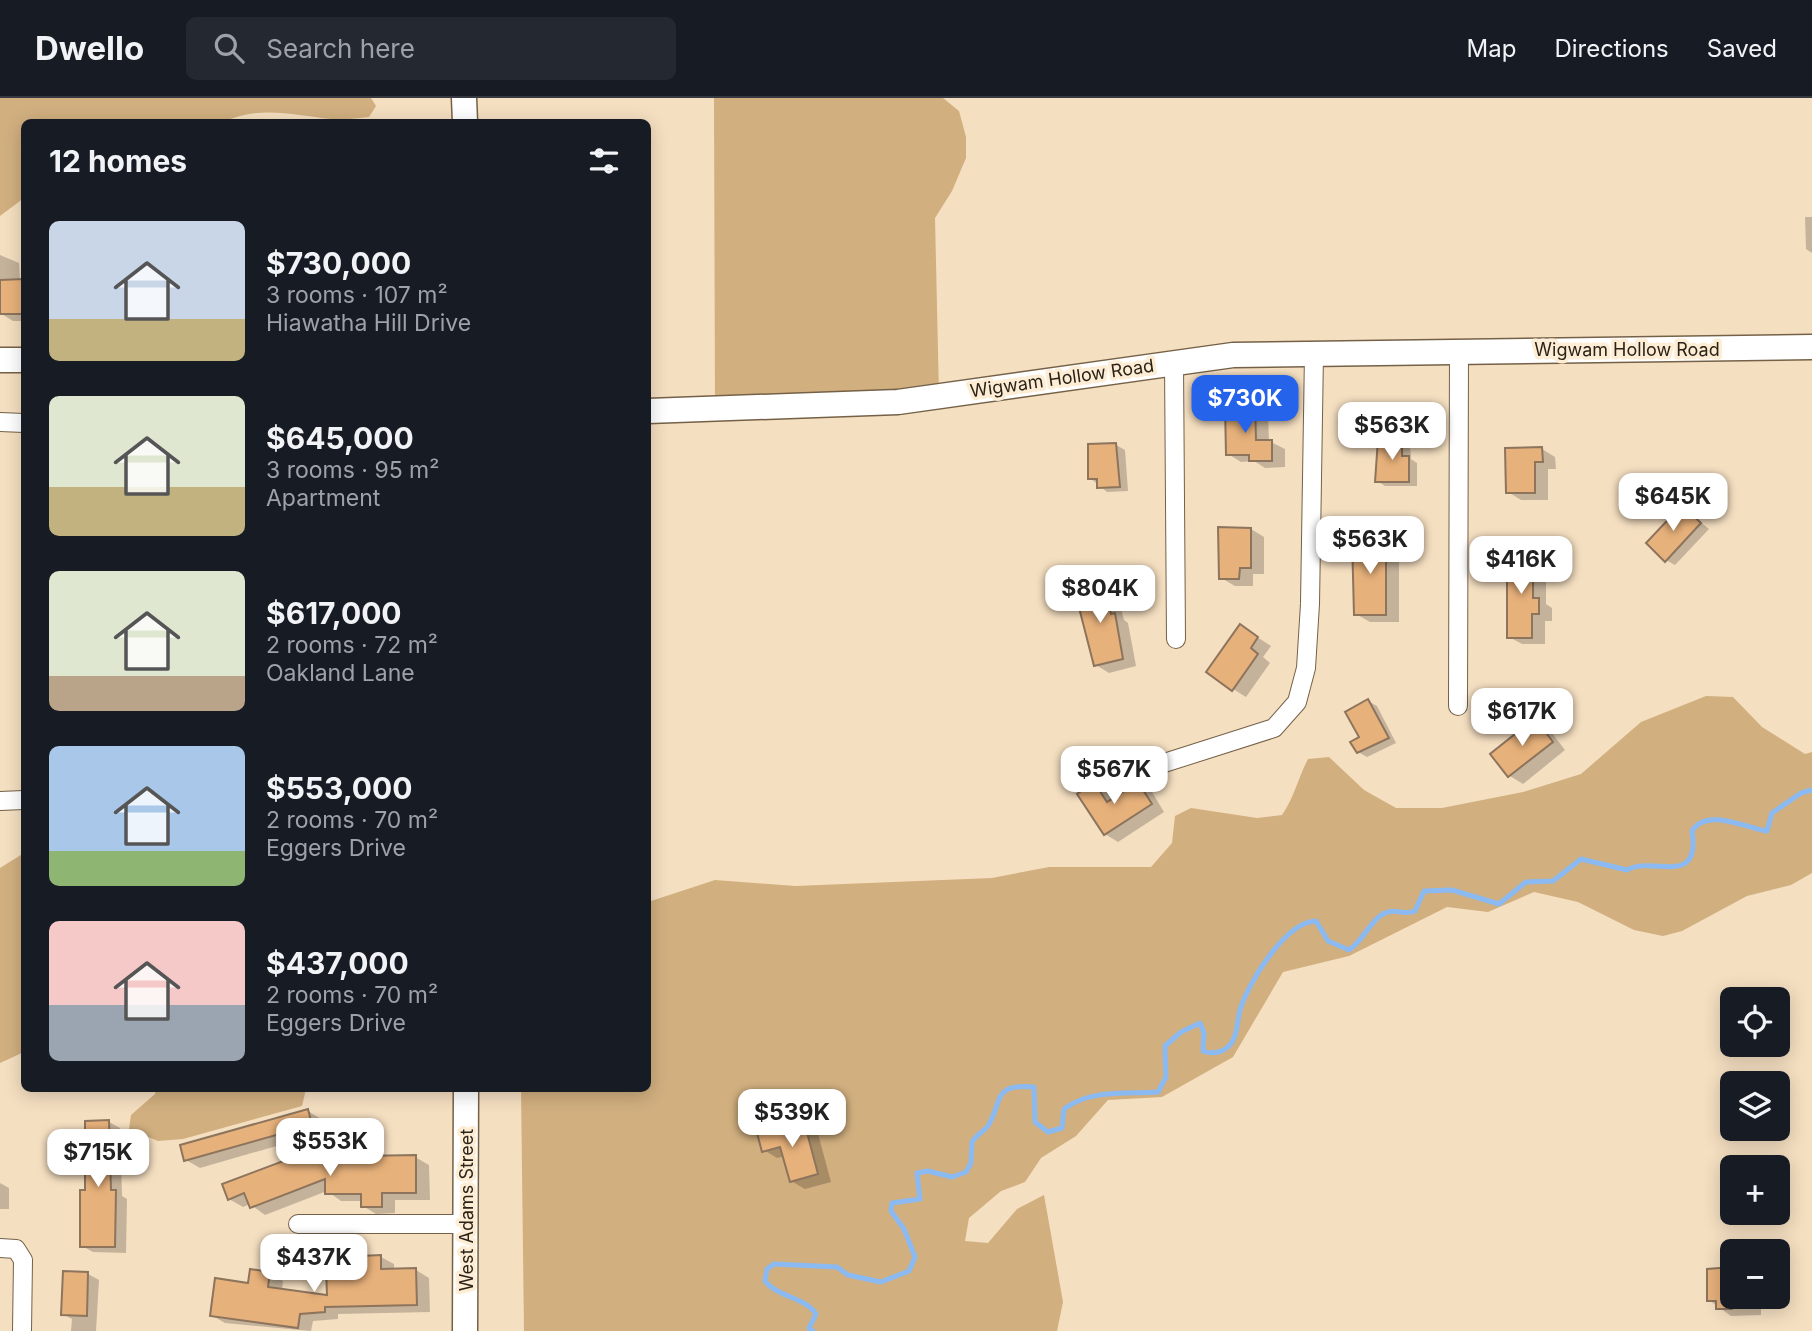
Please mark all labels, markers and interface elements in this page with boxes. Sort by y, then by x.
search box [186,17,676,80]
text: Dwello [35,28,144,68]
icon: search [210,29,248,67]
text: Search here [266,33,415,64]
text: Map [1467,34,1516,63]
text: Directions [1554,34,1669,63]
text: Saved [1707,34,1777,63]
icon: filters [585,142,623,180]
text: 12 homes [49,143,187,179]
text: $730,000 [266,245,411,281]
icon: home [105,249,189,333]
text: 3 rooms · 107 m² [266,281,448,309]
text: Hiawatha Hill Drive [266,309,471,337]
street label: Wigwam Hollow Road [1534,339,1720,360]
street label: Wigwam Hollow Road [969,355,1155,401]
pin: $730K [1196,376,1294,435]
text: $730K [1208,384,1282,412]
pin: $563K [1343,402,1441,462]
text: $563K [1354,411,1430,439]
text: $645,000 [266,420,414,456]
icon: home [105,424,189,508]
text: 3 rooms · 95 m² [266,456,439,484]
pin: $645K [1624,474,1722,533]
text: $645K [1635,482,1711,510]
text: Apartment [266,484,380,512]
pin: $563K [1321,517,1419,576]
text: $563K [1332,525,1408,553]
pin: $416K [1472,536,1570,596]
text: $416K [1485,545,1557,573]
pin: $804K [1051,566,1149,625]
text: $804K [1061,574,1139,602]
text: $617,000 [266,595,402,631]
icon: home [105,599,189,683]
text: 2 rooms · 72 m² [266,631,438,659]
text: Oakland Lane [266,659,415,687]
pin: $617K [1473,688,1571,748]
text: $617K [1487,697,1557,725]
pin: $567K [1065,746,1163,806]
text: $567K [1077,755,1151,783]
text: $553,000 [266,770,413,806]
icon: home [105,774,189,858]
text: 2 rooms · 70 m² [266,806,438,834]
text: Eggers Drive [266,834,406,862]
text: $437,000 [266,945,409,981]
icon: home [105,949,189,1033]
text: 2 rooms · 70 m² [266,981,438,1009]
map controls [1720,987,1790,1309]
button: locate [1720,987,1790,1057]
text: Eggers Drive [266,1009,406,1037]
button: layers [1720,1071,1790,1141]
pin: $539K [743,1090,841,1149]
text: $539K [754,1098,830,1126]
pin: $553K [281,1118,379,1178]
text: $553K [292,1127,368,1155]
street label: West Adams Street [456,1129,477,1291]
pin: $715K [49,1130,147,1189]
text: $715K [63,1138,133,1166]
button: + [1720,1155,1790,1225]
pin: $437K [265,1234,363,1294]
button: − [1720,1239,1790,1309]
text: $437K [276,1243,352,1271]

